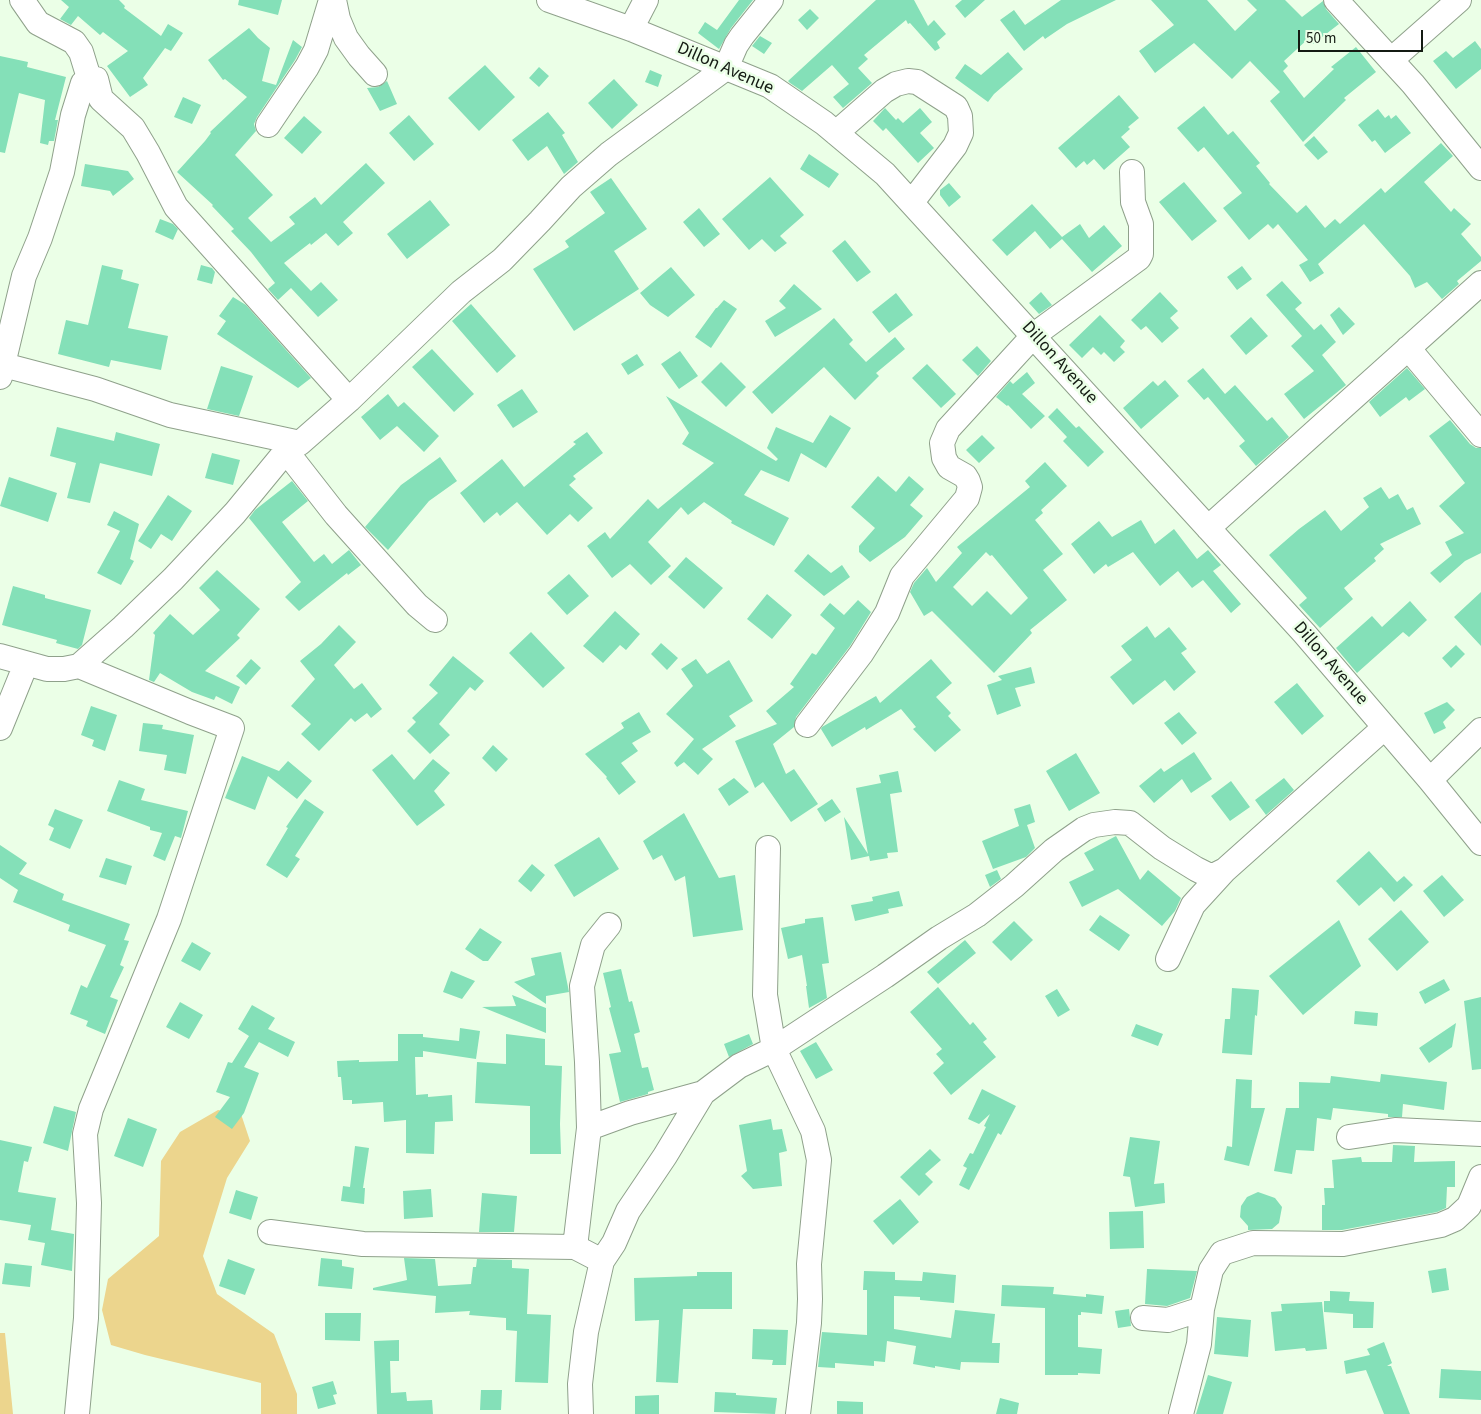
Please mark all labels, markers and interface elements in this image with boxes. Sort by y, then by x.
scale bar [1301,20,1426,52]
text: 50 m [1306,28,1336,49]
street label: Dillon Avenue [673,38,777,100]
street label: Dillon Avenue [1016,317,1102,409]
street label: Dillon Avenue [1288,618,1372,710]

